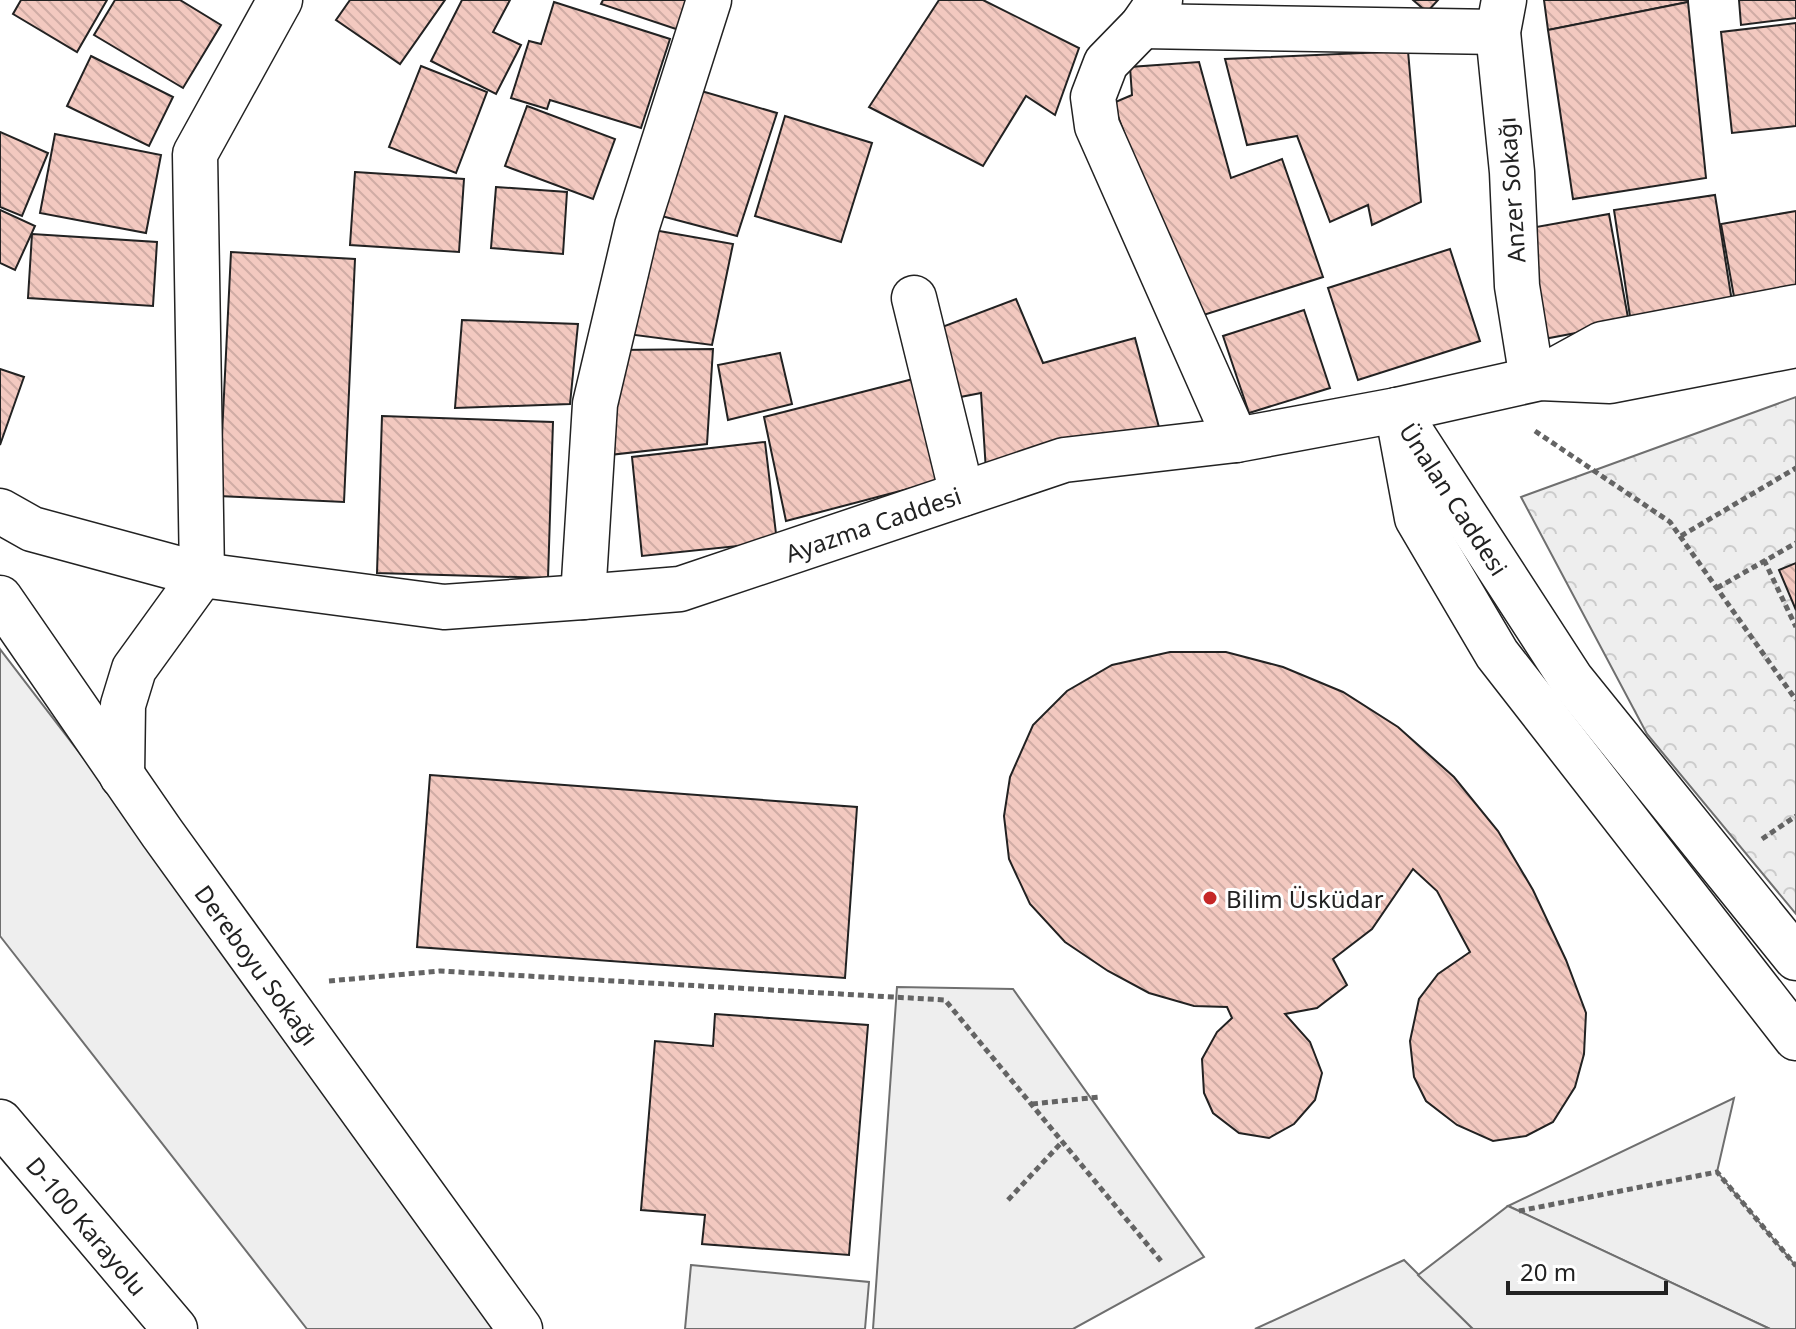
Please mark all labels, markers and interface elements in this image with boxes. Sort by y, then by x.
street label: Anzer Sokağı [1489,116,1533,264]
street label: Ünalan Caddesi [1392,416,1516,582]
street label: Ayazma Caddesi [781,478,965,570]
street label: Dereboyu Sokağı [187,878,327,1052]
place label: Bilim Üsküdar [1226,882,1384,915]
marker: Bilim Üsküdar [1201,889,1219,907]
street label: D-100 Karayolu [19,1150,155,1302]
scale bar [1508,1245,1666,1295]
text: 20 m [1520,1255,1576,1288]

